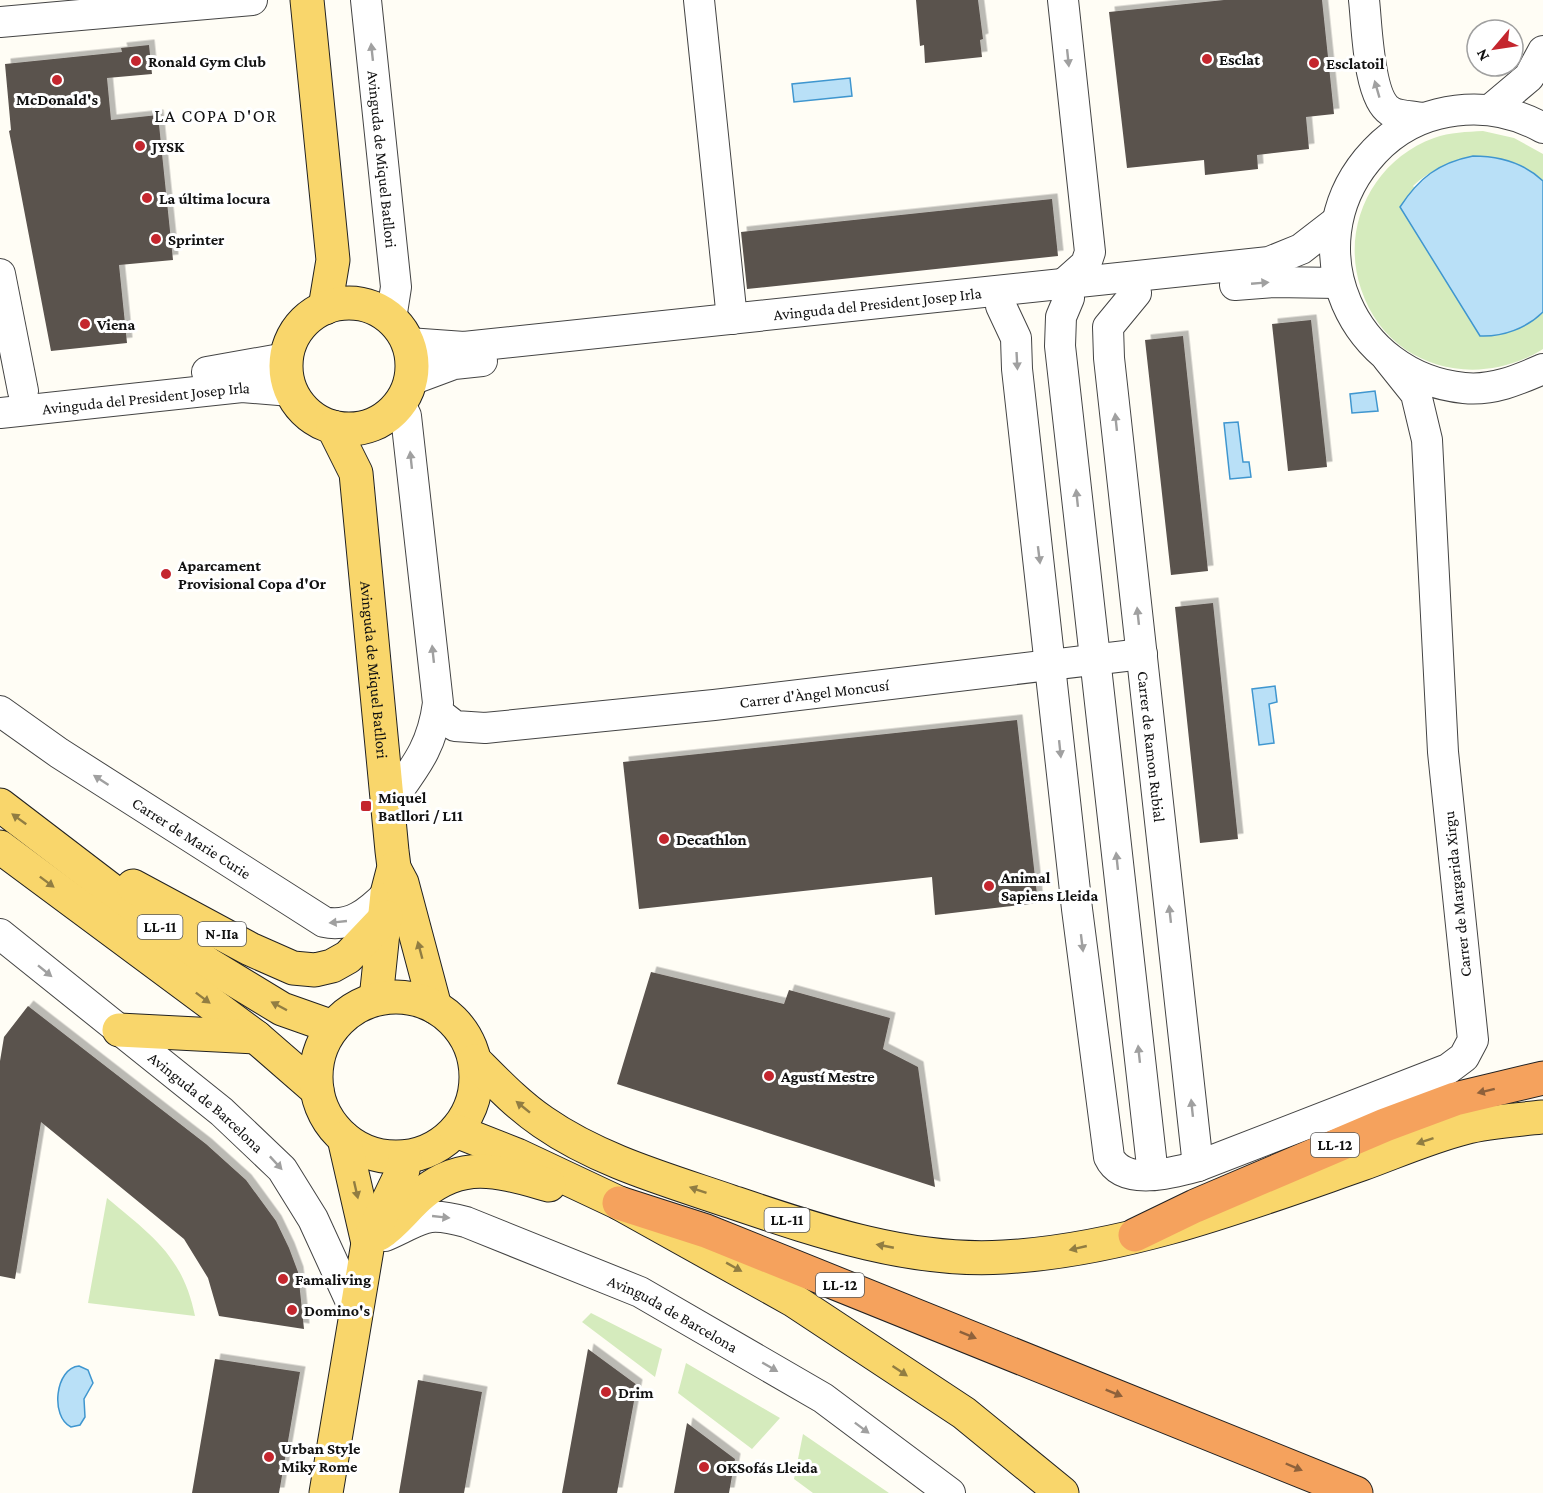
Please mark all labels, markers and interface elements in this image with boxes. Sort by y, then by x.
north arrow [1465,18,1525,78]
one-way arrow [367,42,377,61]
text: N [1472,46,1492,64]
one-way arrow [1063,49,1073,68]
place label: Esclat [1219,51,1260,68]
marker: Esclat [1200,52,1214,66]
place label: Ronald Gym Club [148,53,266,70]
marker: Ronald Gym Club [129,54,143,68]
place label: Esclatoil [1326,55,1385,72]
marker: Esclatoil [1307,56,1321,70]
street label: Avinguda de Miquel Batllori [365,69,400,249]
marker: McDonald's [50,73,64,87]
one-way arrow [1372,80,1381,98]
place label: McDonald's [16,91,98,108]
district label: LA COPA D'OR [154,106,278,126]
place label: JYSK [150,138,185,155]
marker: JYSK [133,139,147,153]
place label: La última locura [159,190,270,207]
marker: La última locura [140,191,154,205]
place label: Sprinter [168,231,225,248]
marker: Sprinter [149,232,163,246]
one-way arrow [1250,278,1269,288]
street label: Avinguda del President Josep Irla [773,284,983,323]
place label: Viena [96,316,136,333]
marker: Viena [78,317,92,331]
one-way arrow [1012,352,1021,371]
street label: Avinguda del President Josep Irla [41,378,251,417]
one-way arrow [1111,412,1121,431]
one-way arrow [406,451,416,470]
one-way arrow [1072,489,1082,508]
one-way arrow [1034,545,1043,564]
place label: Aparcament Provisional Copa d'Or [177,557,327,592]
marker: Aparcament Provisional Copa d'Or [159,567,173,581]
street label: Avinguda de Miquel Batllori [358,580,392,759]
one-way arrow [1133,606,1143,625]
one-way arrow [428,644,438,663]
street label: Carrer de Ramon Rubial [1135,670,1169,823]
street label: Carrer d'Àngel Moncusí [739,676,891,710]
one-way arrow [1055,739,1065,758]
one-way arrow [93,775,109,786]
place label: Miquel Batllori / L11 [378,789,463,824]
street label: Carrer de Marie Curie [129,794,254,882]
marker: Miquel Batllori / L11 [359,799,373,813]
street label: Carrer de Margarida Xirgu [1440,810,1475,978]
one-way arrow [11,813,27,825]
place label: Decathlon [676,831,747,848]
marker: Decathlon [657,832,671,846]
one-way arrow [1113,851,1122,870]
place label: Animal Sapiens Lleida [1000,869,1099,904]
one-way arrow [39,875,55,888]
marker: Animal Sapiens Lleida [982,879,996,893]
one-way arrow [1166,904,1175,923]
road number: LL-11 [138,915,182,939]
one-way arrow [329,917,348,927]
road number: N-IIa [198,922,246,946]
one-way arrow [1077,933,1086,952]
one-way arrow [415,941,424,959]
one-way arrow [38,964,53,976]
one-way arrow [195,992,211,1004]
one-way arrow [270,1002,287,1011]
one-way arrow [1135,1045,1144,1064]
street label: Avinguda de Barcelona [145,1048,268,1156]
place label: Agustí Mestre [780,1068,875,1085]
marker: Agustí Mestre [762,1069,776,1083]
one-way arrow [1477,1087,1495,1097]
one-way arrow [1187,1098,1197,1117]
one-way arrow [515,1100,531,1113]
road number: LL-12 [1311,1133,1359,1157]
one-way arrow [1416,1137,1434,1147]
one-way arrow [269,1155,282,1170]
one-way arrow [352,1181,361,1200]
one-way arrow [689,1185,707,1195]
road number: LL-11 [764,1208,810,1232]
one-way arrow [432,1212,451,1222]
one-way arrow [875,1241,894,1250]
one-way arrow [1069,1244,1088,1253]
one-way arrow [726,1262,742,1273]
place label: Famaliving [295,1271,371,1288]
street label: Avinguda de Barcelona [605,1271,741,1356]
marker: Famaliving [276,1272,290,1286]
road number: LL-12 [816,1273,864,1297]
place label: Domino's [304,1302,371,1319]
marker: Domino's [285,1303,299,1317]
one-way arrow [959,1331,977,1341]
one-way arrow [762,1362,779,1372]
one-way arrow [891,1365,908,1376]
place label: Drim [618,1384,654,1401]
marker: Drim [599,1385,613,1399]
one-way arrow [1105,1389,1123,1399]
one-way arrow [855,1421,870,1433]
place label: Urban Style Miky Rome [281,1440,361,1475]
marker: Urban Style Miky Rome [262,1450,276,1464]
place label: OKSofás Lleida [716,1459,818,1476]
marker: OKSofás Lleida [697,1460,711,1474]
one-way arrow [1285,1463,1303,1472]

